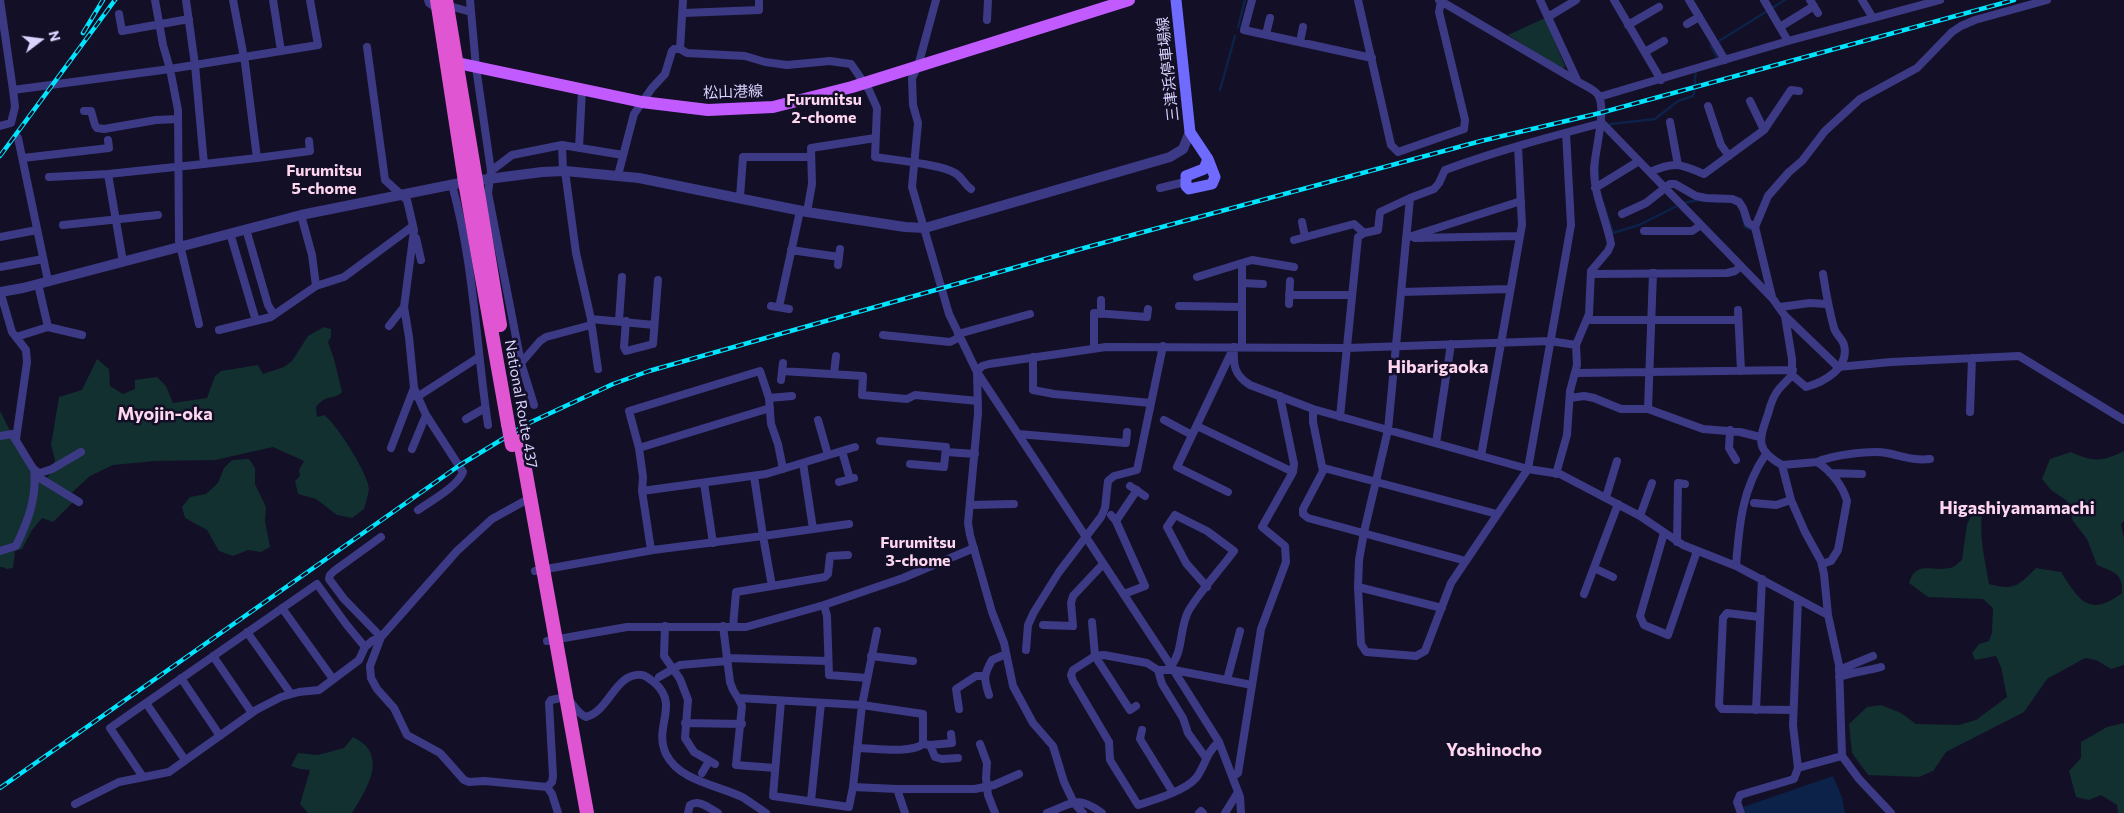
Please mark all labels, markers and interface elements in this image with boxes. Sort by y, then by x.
north arrow [15,15,65,65]
street label: 三津浜停車場線 [1154,16,1182,122]
text: N [45,29,65,43]
street label: 松山港線 [703,82,763,102]
district label: Furumitsu 2-chome [786,90,862,128]
district label: Furumitsu 5-chome [286,161,362,199]
street label: National Route 437 [501,338,541,470]
district label: Hibarigaoka [1388,356,1488,378]
district label: Myojin-oka [117,403,213,425]
district label: Higashiyamamachi [1939,497,2095,519]
district label: Furumitsu 3-chome [880,533,956,571]
district label: Yoshinocho [1446,739,1542,761]

